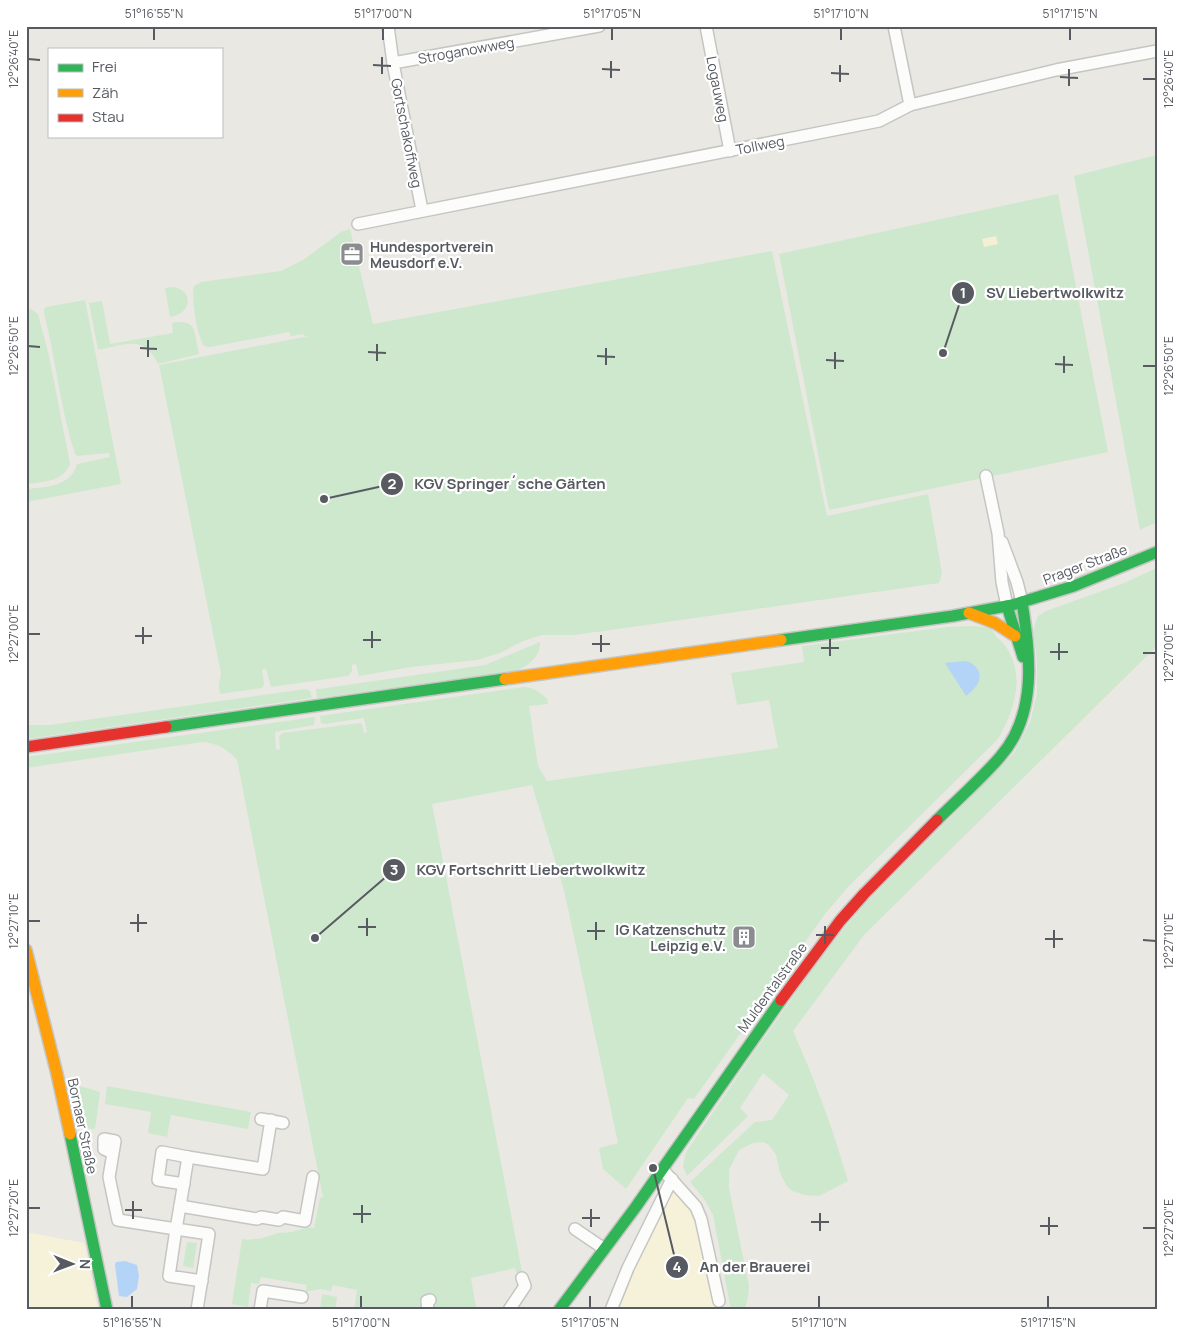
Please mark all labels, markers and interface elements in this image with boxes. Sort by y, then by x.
text: 51°16'55"N [125,5,183,22]
text: 51°17'00"N [354,5,412,22]
text: 51°17'05"N [583,5,641,22]
text: 51°17'10"N [813,5,869,22]
text: 51°17'15"N [1043,5,1097,22]
text: 12°26'40"E [5,30,22,88]
street label: Stroganowweg [416,32,516,68]
legend [48,48,222,138]
text: 12°26'40"E [1160,50,1177,108]
street label: Logauweg [702,54,734,124]
text: Frei [92,56,117,77]
street label: Gortschakoffweg [387,77,427,189]
text: Zäh [92,82,119,103]
text: Stau [92,106,125,127]
street label: Tollweg [734,131,786,159]
place label: Hundesportverein Meusdorf e.V. [370,237,494,272]
office icon: Hundesportverein Meusdorf e.V. [339,241,365,267]
callout: SV Liebertwolkwitz [951,278,1134,308]
text: 1 [960,282,966,303]
text: SV Liebertwolkwitz [986,282,1124,303]
text: 12°26'50"E [5,316,22,376]
text: 12°26'50"E [1160,336,1177,396]
callout: KGV Springer´sche Gärten [380,469,616,499]
text: 2 [388,473,397,494]
text: KGV Springer´sche Gärten [414,473,606,494]
street label: Prager Straße [1040,539,1130,589]
text: 12°27'00"E [5,605,22,663]
text: 12°27'00"E [1160,624,1177,682]
callout: KGV Fortschritt Liebertwolkwitz [382,855,656,885]
text: 3 [390,859,398,880]
text: KGV Fortschritt Liebertwolkwitz [416,859,646,880]
text: 12°27'10"E [5,893,22,949]
text: 12°27'10"E [1160,913,1177,969]
place label: IG Katzenschutz Leipzig e.V. [615,920,726,955]
building icon: IG Katzenschutz Leipzig e.V. [731,924,757,950]
street label: Muldentalstraße [733,938,811,1036]
street label: Bornaer Straße [64,1076,102,1176]
text: 12°27'20"E [5,1179,22,1237]
text: 12°27'20"E [1160,1199,1177,1257]
north arrow [48,1238,98,1288]
callout: An der Brauerei [664,1252,820,1282]
text: 4 [672,1256,682,1277]
text: An der Brauerei [699,1256,811,1277]
text: N [76,1259,95,1269]
text: 51°16'55"N [103,1314,161,1331]
text: 51°17'00"N [332,1314,390,1331]
text: 51°17'05"N [561,1314,619,1331]
text: 51°17'10"N [791,1314,847,1331]
text: 51°17'15"N [1021,1314,1075,1331]

